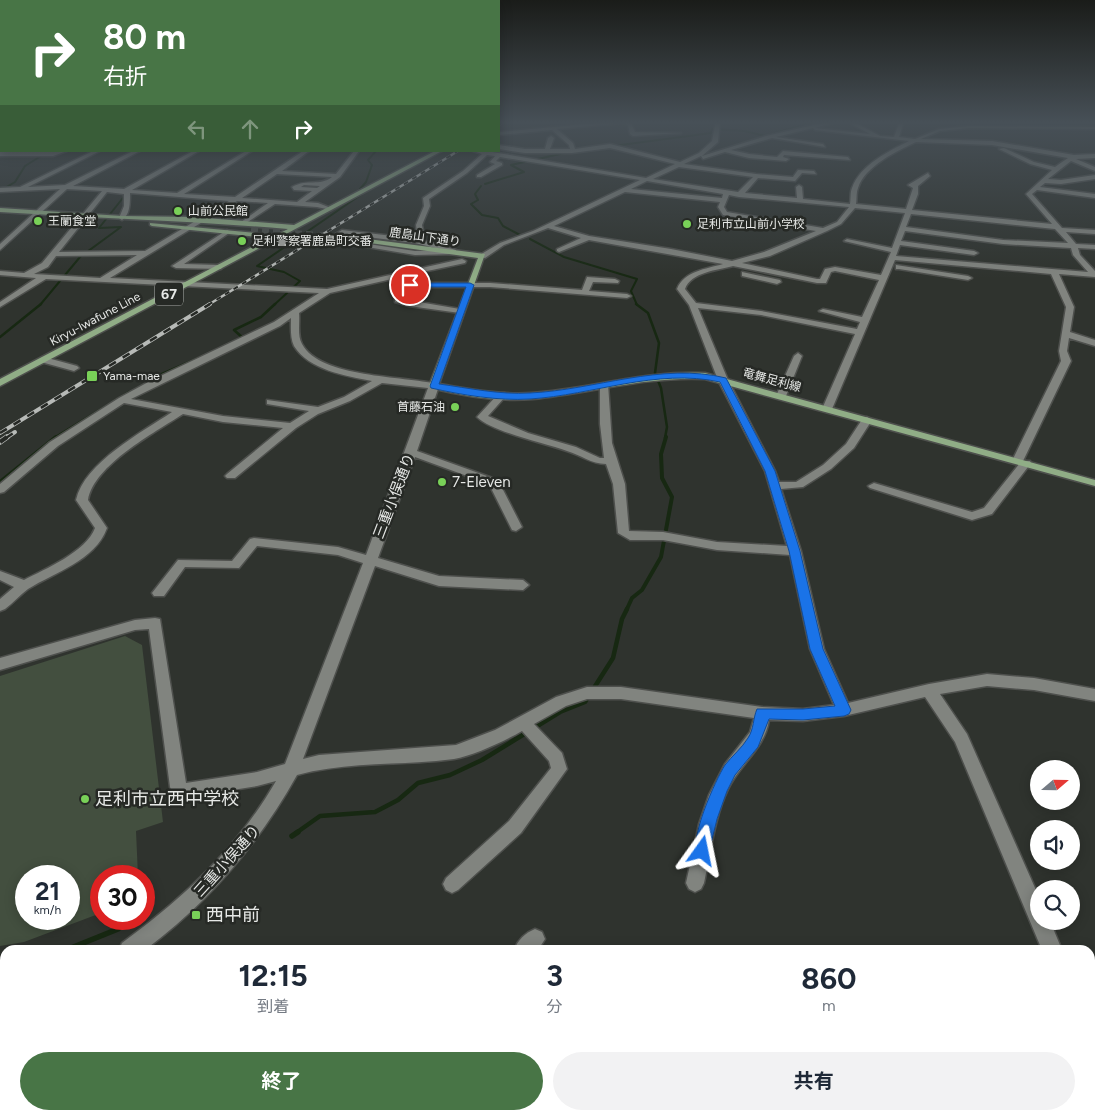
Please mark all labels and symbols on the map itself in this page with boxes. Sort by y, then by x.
place label: 山前公民館 [188,204,248,218]
marker: 山前公民館 [172,205,184,217]
place label: 王蘭食堂 [48,214,96,228]
marker: 王蘭食堂 [32,215,44,227]
place label: 足利市立山前小学校 [697,217,805,231]
marker: 足利市立山前小学校 [681,218,693,230]
street label: 鹿島山下通り [388,225,462,249]
place label: 足利警察署鹿島町交番 [252,234,372,248]
marker: 足利警察署鹿島町交番 [236,235,248,247]
pin [389,264,431,306]
road number: 67 [155,282,183,306]
street label: Kiryu-Iwafune Line [47,289,143,349]
street label: 竜舞足利線 [741,365,803,395]
marker: Yama-mae [85,369,99,383]
place label: Yama-mae [103,369,160,383]
place label: 首藤石油 [397,400,445,414]
marker: 首藤石油 [449,401,461,413]
street label: 三重小俣通り [369,451,419,541]
place label: 7-Eleven [452,473,511,491]
marker: 7-Eleven [436,476,448,488]
north arrow [1030,760,1080,810]
place label: 足利市立西中学校 [95,788,239,810]
marker: 足利市立西中学校 [79,793,91,805]
street label: 三重小俣通り [190,822,264,900]
position arrow [675,824,727,876]
speed limit sign: 30 [90,865,155,930]
place label: 西中前 [206,904,260,926]
marker: 西中前 [190,909,202,921]

